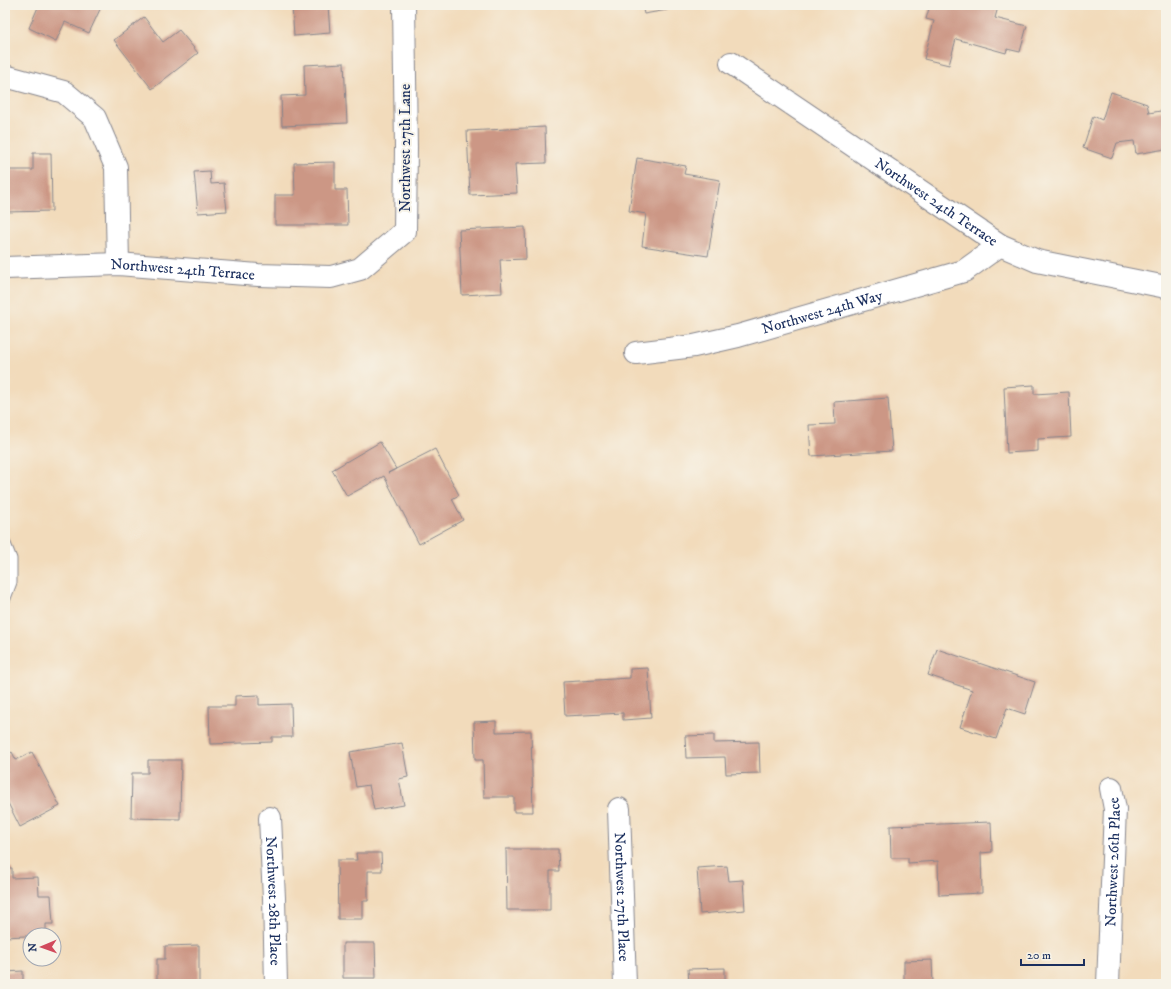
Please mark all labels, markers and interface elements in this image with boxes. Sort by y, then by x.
street label: Northwest 27th Lane [396,84,415,212]
street label: Northwest 24th Terrace [871,154,1001,251]
street label: Northwest 24th Terrace [110,255,255,285]
street label: Northwest 24th Way [760,286,885,339]
street label: Northwest 26th Place [1101,796,1125,927]
street label: Northwest 27th Place [610,832,633,962]
street label: Northwest 28th Place [261,836,285,966]
north arrow [22,927,62,967]
scale bar [1021,941,1084,967]
text: N [26,943,40,952]
text: 20 m [1027,948,1051,963]

